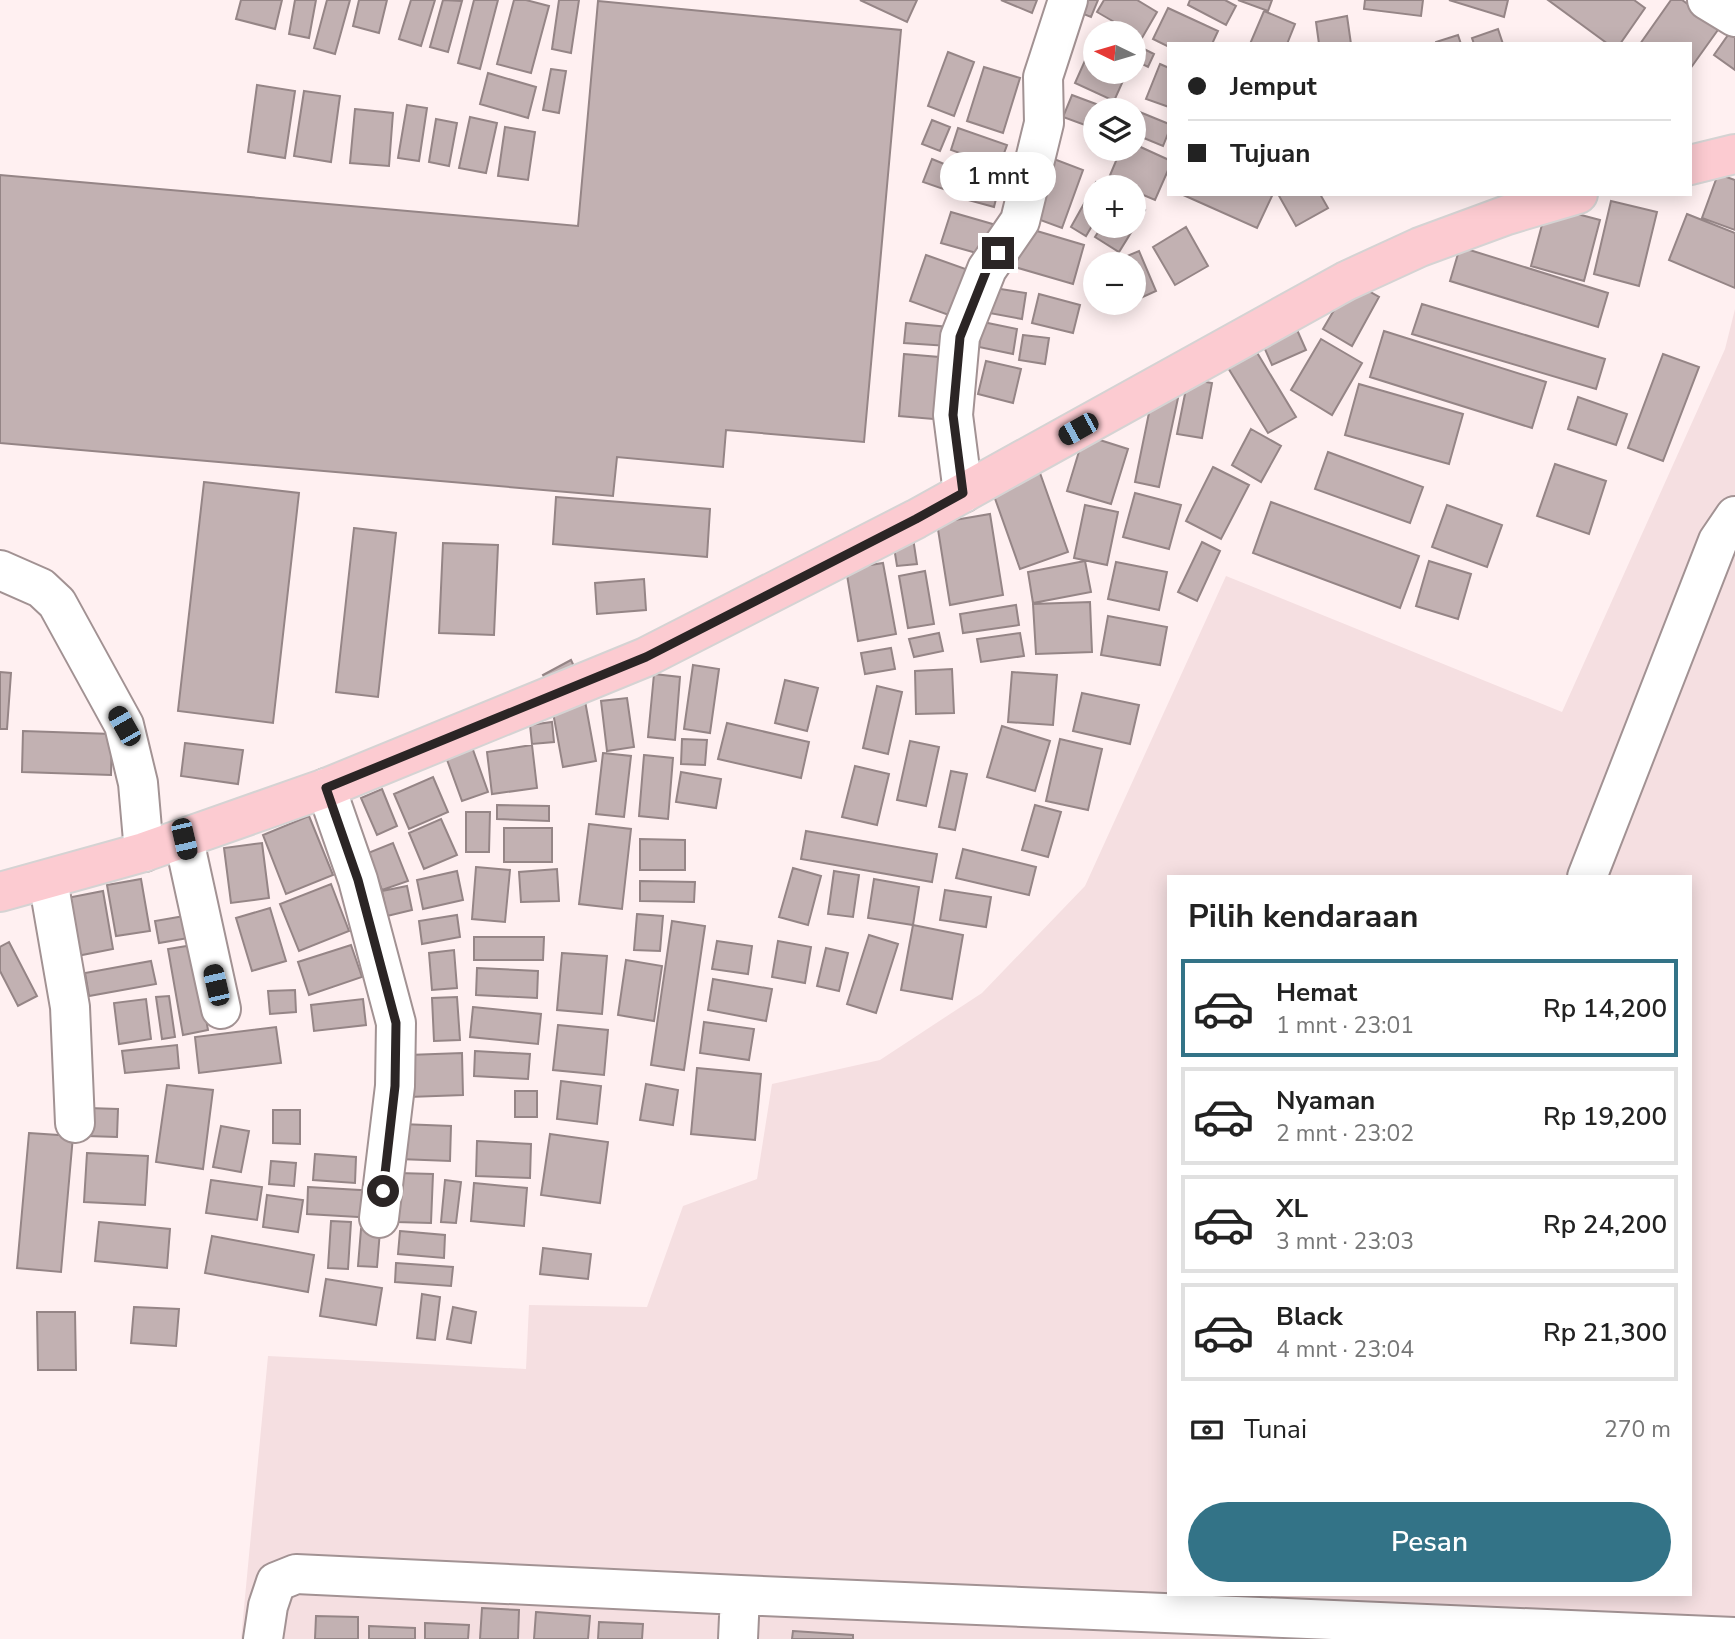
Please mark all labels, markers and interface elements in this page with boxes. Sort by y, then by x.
north arrow [1083,21,1146,84]
map controls [1083,21,1146,315]
text: Jemput [1230,69,1317,104]
button: layers [1083,98,1146,161]
text: Tujuan [1230,136,1310,171]
callout: 1 mnt [940,152,1056,201]
text: 1 mnt [967,161,1029,192]
button: + [1083,175,1146,238]
route end [982,237,1014,269]
button: − [1083,252,1146,315]
car [1055,410,1102,448]
car [105,703,144,749]
car [170,816,199,862]
text: Pilih kendaraan [1188,895,1418,938]
car [202,962,231,1008]
text: Hemat [1276,975,1357,1010]
icon: car [1192,977,1255,1040]
text: Rp 14,200 [1543,991,1667,1026]
text: 1 mnt · 23:01 [1276,1010,1414,1041]
text: Nyaman [1276,1083,1375,1118]
icon: car [1192,1085,1255,1148]
text: Rp 19,200 [1543,1099,1667,1134]
text: 2 mnt · 23:02 [1276,1118,1414,1149]
route start [367,1175,399,1207]
text: XL [1276,1191,1308,1226]
icon: car [1192,1193,1255,1256]
text: Rp 24,200 [1543,1207,1667,1242]
text: 3 mnt · 23:03 [1276,1226,1414,1257]
text: Black [1276,1299,1343,1334]
icon: car [1192,1301,1255,1364]
text: Rp 21,300 [1543,1315,1667,1350]
text: 4 mnt · 23:04 [1276,1334,1414,1365]
icon: cash [1188,1411,1226,1449]
text: Tunai [1244,1412,1307,1447]
text: 270 m [1604,1414,1671,1445]
button: Pesan [1188,1502,1671,1582]

